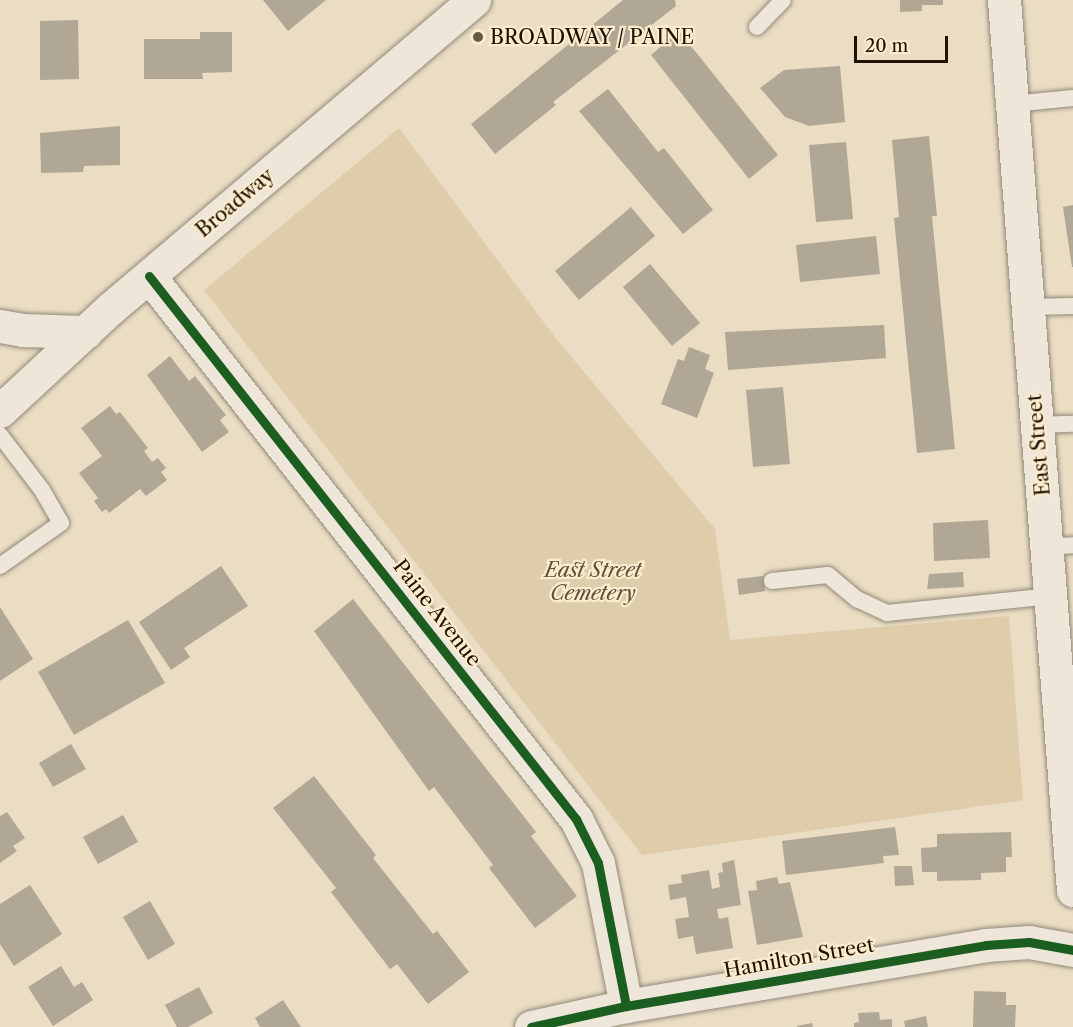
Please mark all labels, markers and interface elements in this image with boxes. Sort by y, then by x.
scale bar [857,24,952,62]
place label: BROADWAY / PAINE [490,25,695,49]
marker: BROADWAY / PAINE [471,30,485,44]
text: 20 m [865,35,908,57]
street label: Broadway [191,164,279,242]
street label: East Street [1023,393,1055,497]
street label: Paine Avenue [388,555,486,671]
park label: East Street Cemetery [545,559,641,606]
street label: Hamilton Street [722,933,876,983]

